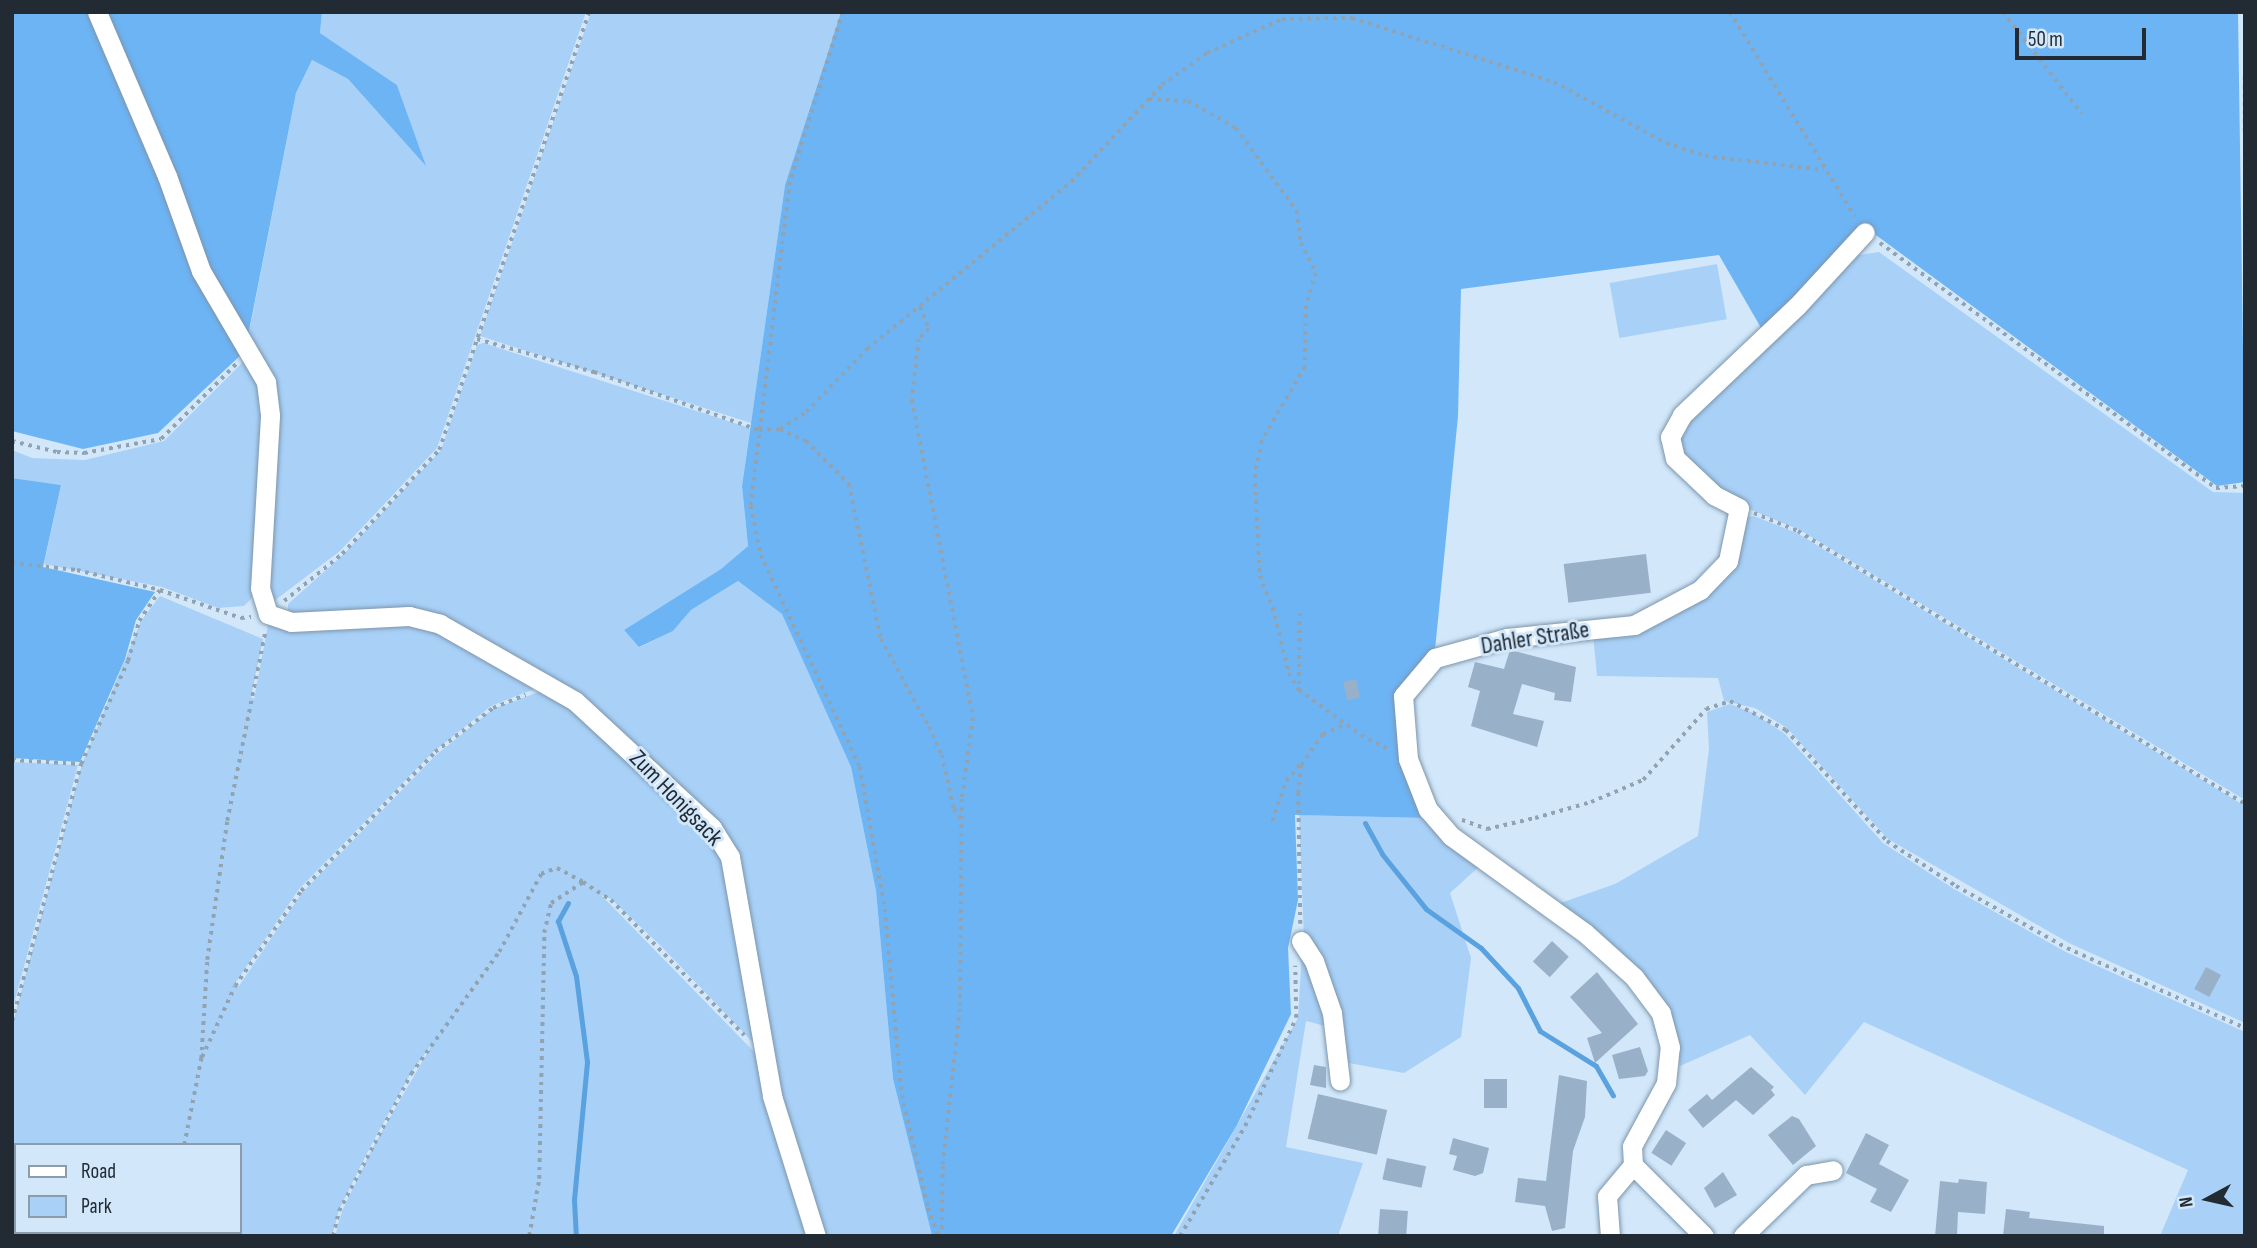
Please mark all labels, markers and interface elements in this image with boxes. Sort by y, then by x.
scale bar [2019,14,2150,58]
text: 50 m [2028,27,2063,52]
street label: Dahler Straße [1479,615,1591,661]
street label: Zum Honigsack [623,744,729,852]
legend [14,1143,242,1234]
text: Road [81,1159,116,1184]
north arrow [2173,1164,2243,1234]
text: Park [81,1194,112,1219]
text: N [2175,1195,2199,1209]

